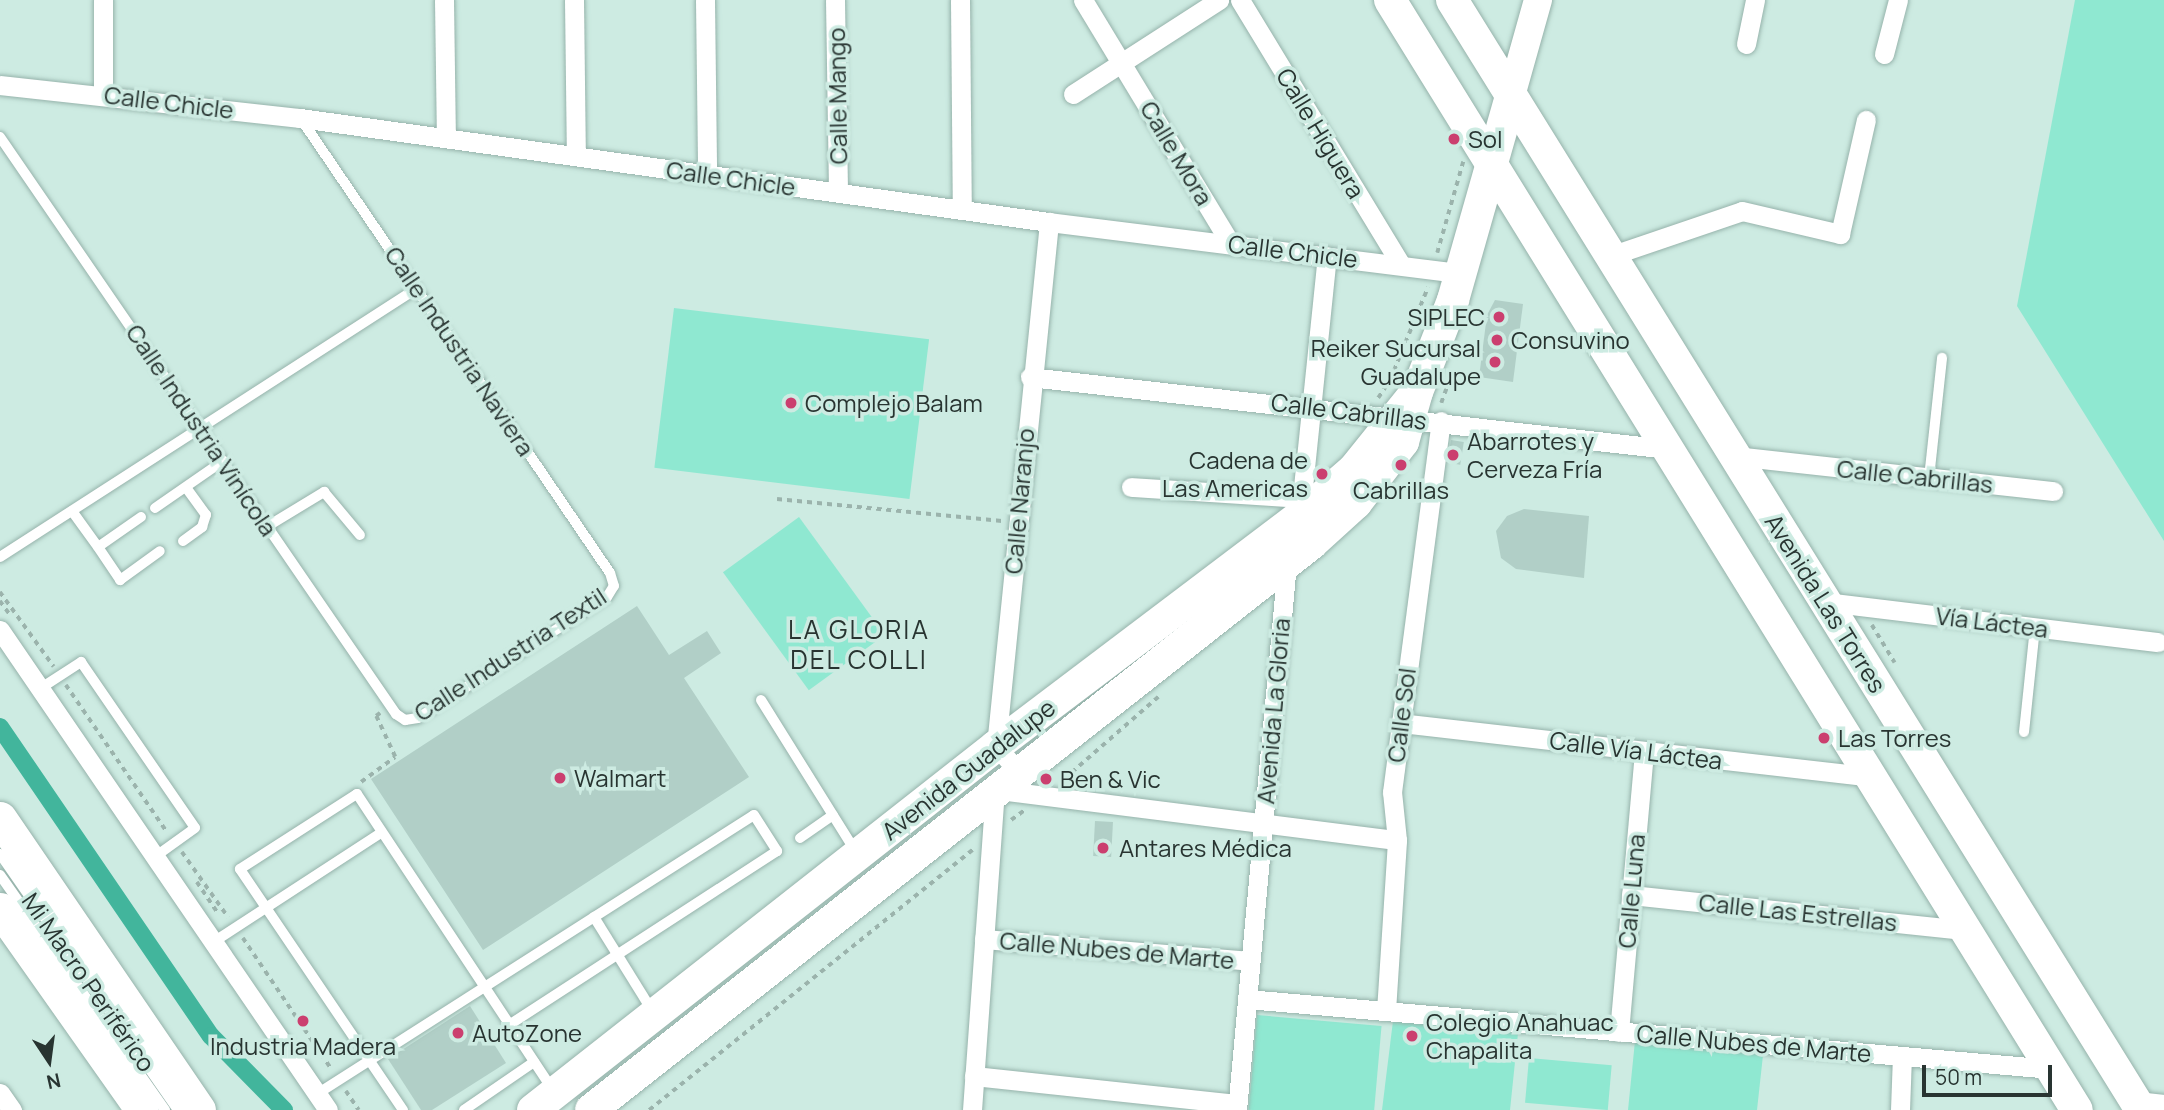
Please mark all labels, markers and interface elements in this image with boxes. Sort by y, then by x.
street label: Calle Mango [821,27,853,165]
street label: Calle Higuera [1271,63,1371,203]
street label: Calle Chicle [103,80,235,124]
street label: Calle Mora [1135,96,1219,210]
place label: Sol [1468,125,1503,153]
marker: Sol [1446,131,1462,147]
street label: Calle Chicle [665,155,797,201]
street label: Calle Chicle [1227,229,1359,273]
street label: Calle Industria Naviera [379,241,541,461]
place label: SIPLEC [1408,303,1485,331]
marker: SIPLEC [1491,309,1507,325]
street label: Calle Industria Vinícola [120,319,284,541]
place label: Consuvino [1511,326,1630,354]
marker: Consuvino [1489,332,1505,348]
place label: Reiker Sucursal Guadalupe [1311,334,1481,390]
marker: Reiker Sucursal Guadalupe [1487,354,1503,370]
street label: Calle Cabrillas [1270,387,1428,435]
place label: Complejo Balam [805,389,983,417]
marker: Complejo Balam [783,395,799,411]
street label: Calle Naranjo [998,427,1040,575]
place label: Abarrotes y Cerveza Fría [1467,427,1602,483]
place label: Cadena de Las Americas [1162,446,1308,502]
marker: Abarrotes y Cerveza Fría [1445,447,1461,463]
street label: Calle Cabrillas [1836,453,1994,499]
marker: Cabrillas [1393,457,1409,473]
marker: Cadena de Las Americas [1314,466,1330,482]
place label: Cabrillas [1353,476,1449,504]
street label: Avenida Las Torres [1759,508,1893,698]
street label: Calle Industria Textil [409,581,611,727]
street label: Vía Láctea [1934,601,2050,643]
district label: LA GLORIA DEL COLLI [789,614,929,676]
street label: Avenida La Gloria [1251,617,1295,805]
street label: Calle Sol [1381,666,1421,764]
street label: Avenida Guadalupe [876,692,1060,846]
place label: Las Torres [1838,724,1951,752]
street label: Calle Vía Láctea [1548,725,1724,775]
marker: Las Torres [1816,730,1832,746]
place label: Walmart [574,764,666,792]
place label: Ben & Vic [1060,765,1161,793]
marker: Walmart [552,770,568,786]
marker: Ben & Vic [1038,771,1054,787]
street label: Calle Luna [1612,833,1650,949]
place label: Antares Médica [1119,834,1292,862]
marker: Antares Médica [1093,838,1113,858]
street label: Mi Macro Periférico [17,887,161,1077]
street label: Calle Las Estrellas [1698,887,1898,937]
street label: Calle Nubes de Marte [999,925,1235,975]
place label: Colegio Anahuac Chapalita [1426,1008,1614,1064]
marker: Industria Madera [295,1013,311,1029]
street label: Calle Nubes de Marte [1636,1018,1872,1068]
place label: AutoZone [472,1019,582,1047]
marker: AutoZone [450,1025,466,1041]
north arrow [14,1026,84,1096]
marker: Colegio Anahuac Chapalita [1404,1028,1420,1044]
place label: Industria Madera [210,1032,396,1060]
scale bar [1926,1050,2056,1094]
text: 50 m [1935,1063,1982,1091]
text: N [44,1067,63,1096]

